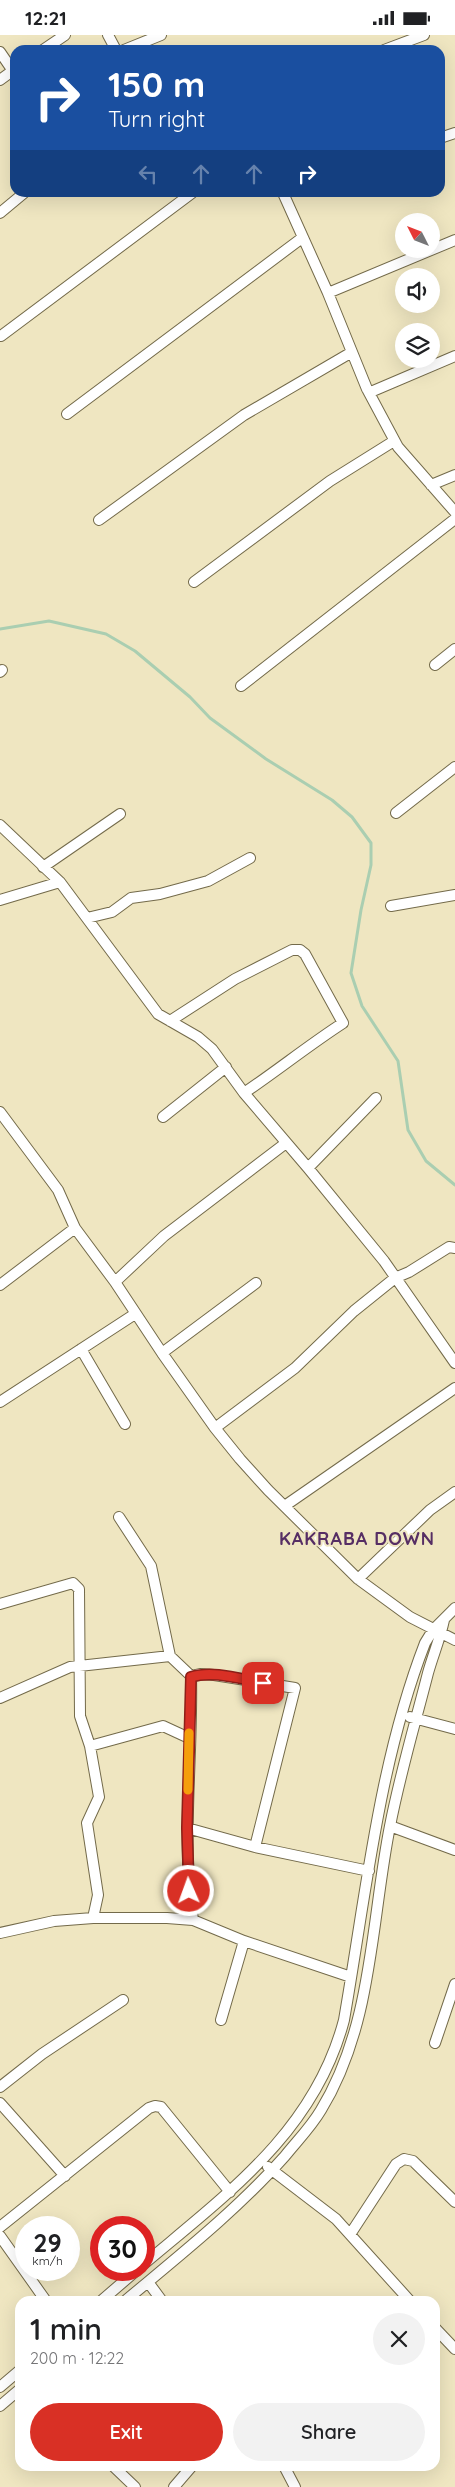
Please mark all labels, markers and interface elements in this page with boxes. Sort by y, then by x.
text: 12:21 [25,6,67,30]
text: 150 m [108,62,205,106]
icon: right [25,65,90,130]
text: Turn right [108,105,205,133]
icon: left [134,160,162,188]
icon: ahead [187,160,215,188]
icon: ahead [240,160,268,188]
icon: right [293,160,321,188]
north arrow [395,213,440,257]
map controls [395,213,440,368]
button: sound [395,268,440,313]
button: layers [395,323,440,368]
district label: KAKRABA DOWN [279,1527,435,1550]
pin [242,1662,284,1704]
icon: arrive [249,1669,277,1697]
position arrow [162,1864,214,1916]
speed limit sign: 30 [90,2216,155,2281]
text: 29 [33,2227,62,2258]
text: km/h [32,2253,63,2268]
text: 1 min [30,2310,102,2348]
button: close [373,2313,425,2365]
text: 200 m · 12:22 [30,2348,124,2368]
button: Exit [30,2403,223,2461]
button: Share [233,2403,425,2461]

